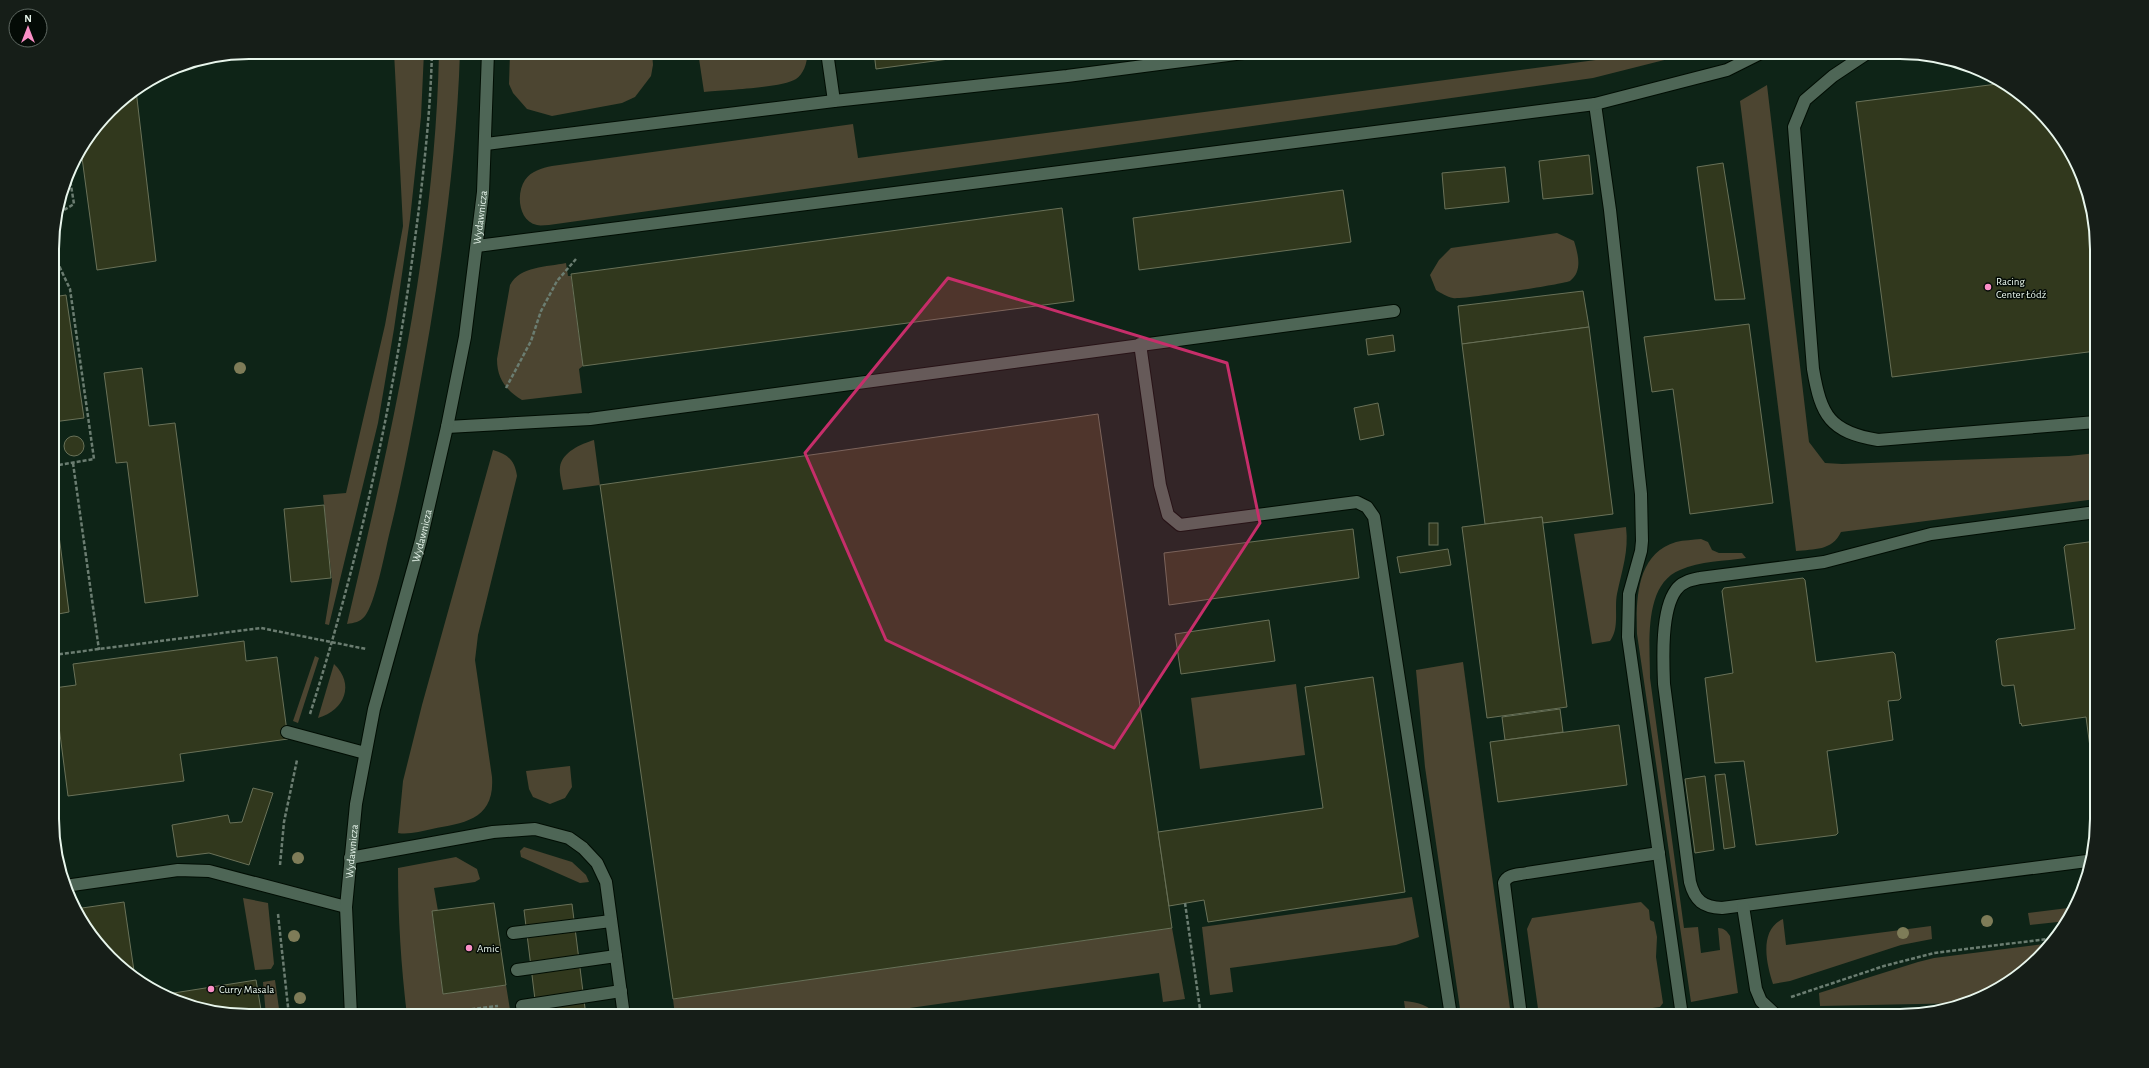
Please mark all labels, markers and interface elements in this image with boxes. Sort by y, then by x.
north arrow [8,8,48,48]
text: N [24,13,32,24]
street label: Wydawnicza [471,190,489,245]
place label: Racing Center Łódź [1996,276,2047,300]
marker: Racing Center Łódź [1983,282,1993,292]
street label: Wydawnicza [410,508,433,564]
street label: Wydawnicza [343,824,360,879]
marker: Amic [464,943,474,953]
place label: Amic [477,943,500,954]
marker: Curry Masala [206,984,216,994]
place label: Curry Masala [219,984,274,995]

